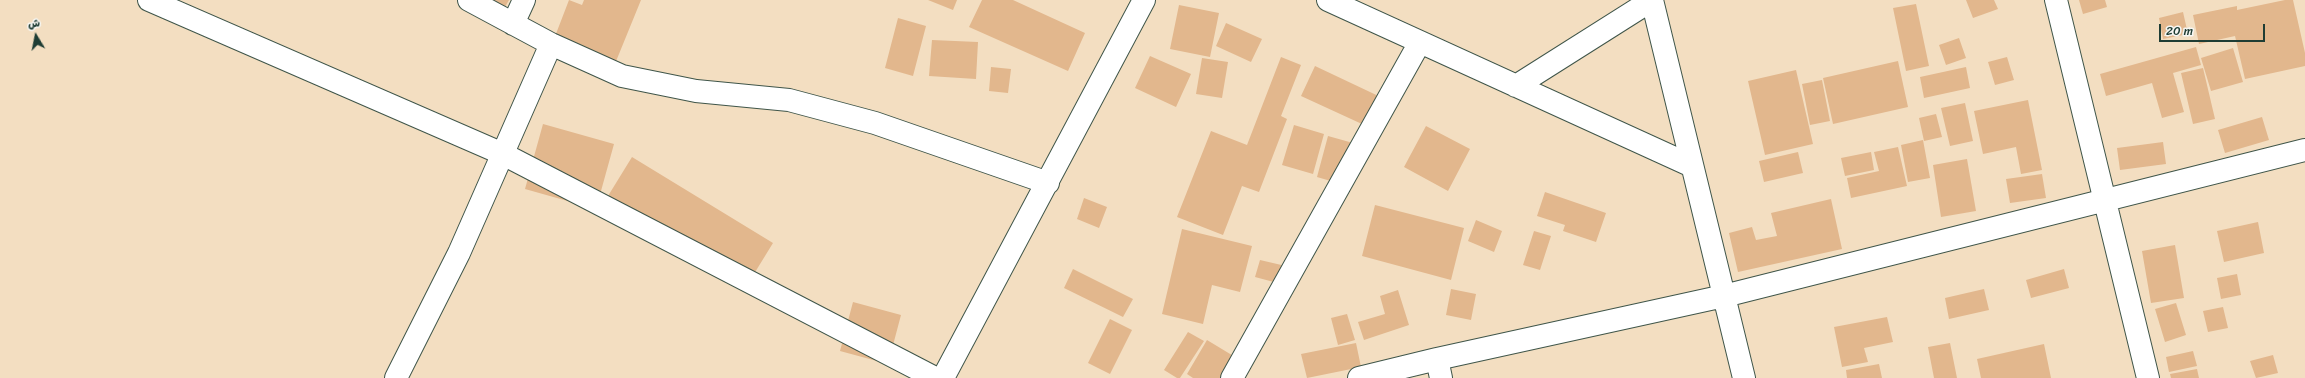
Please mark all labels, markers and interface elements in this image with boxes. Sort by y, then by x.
text: ش [26,13,41,34]
north arrow [16,16,56,56]
scale bar [2161,16,2267,42]
text: 20 m [2166,20,2193,42]

